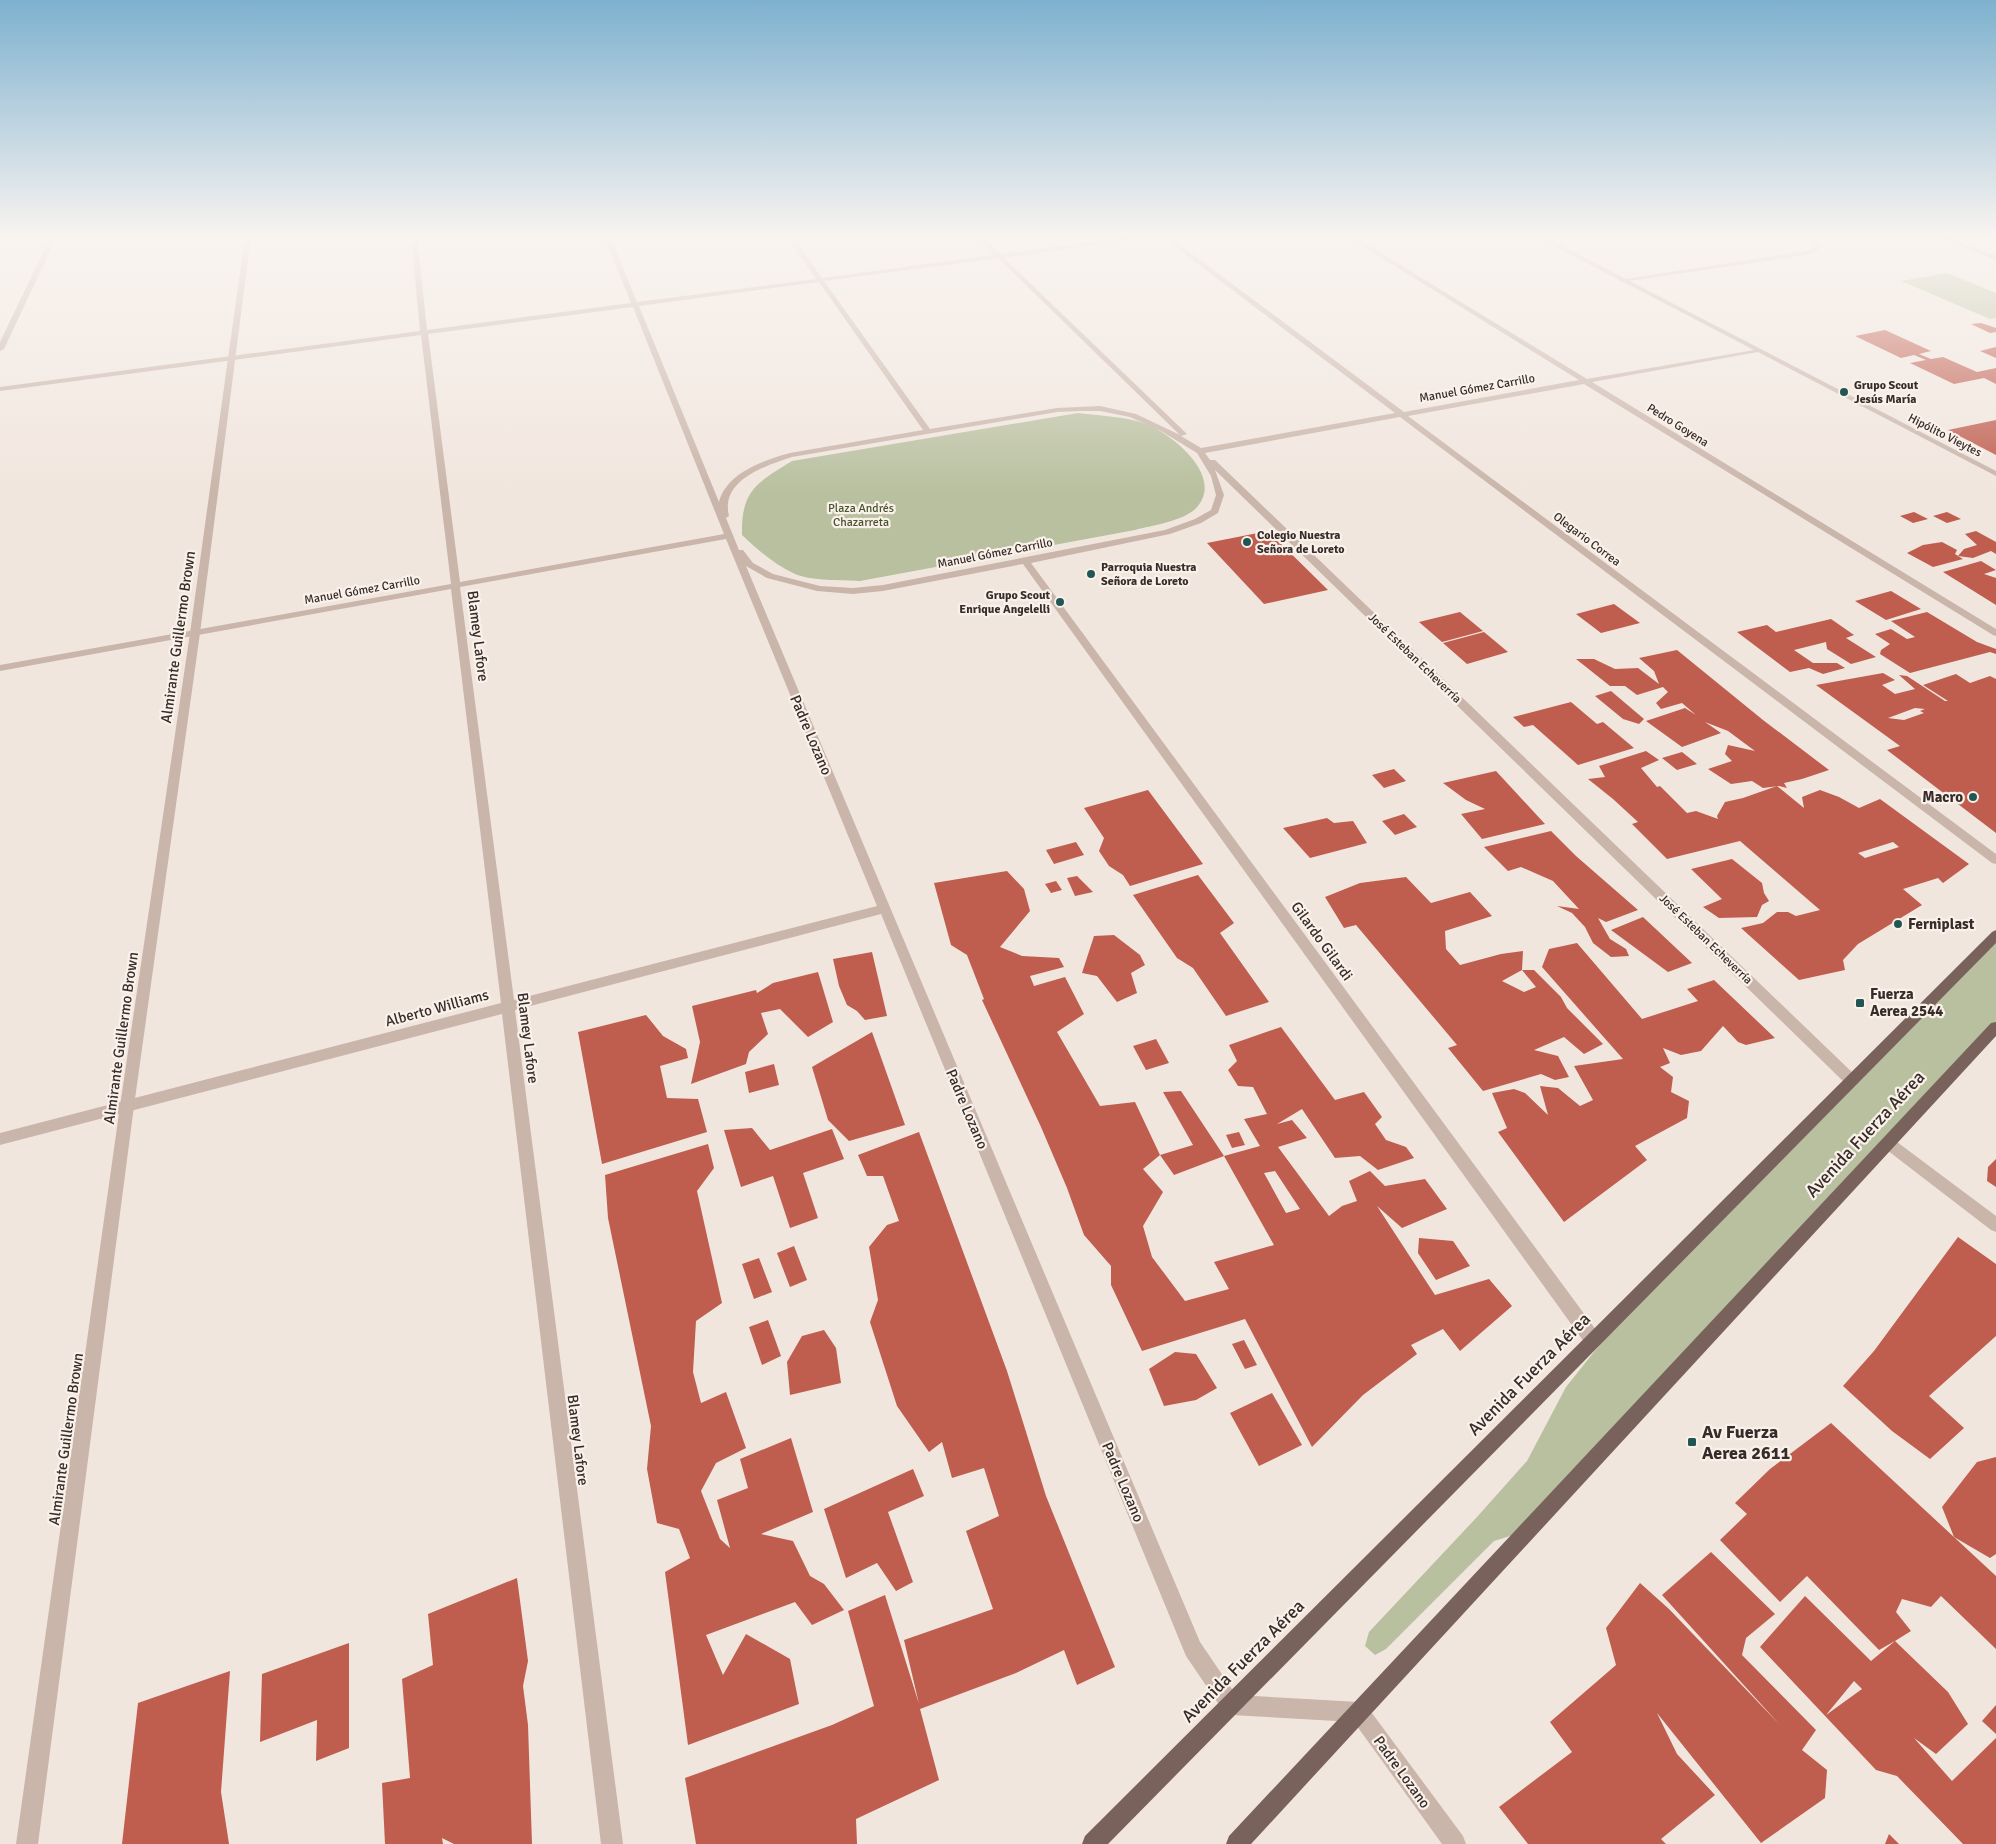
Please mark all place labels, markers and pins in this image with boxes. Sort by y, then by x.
place label: Grupo Scout Jesús María [1854,378,1919,407]
marker: Grupo Scout Jesús María [1838,386,1850,398]
place label: Colegio Nuestra Señora de Loreto [1257,528,1345,557]
marker: Colegio Nuestra Señora de Loreto [1241,536,1253,548]
place label: Parroquia Nuestra Señora de Loreto [1101,560,1197,589]
marker: Parroquia Nuestra Señora de Loreto [1085,568,1097,580]
place label: Grupo Scout Enrique Angelelli [959,588,1051,617]
marker: Grupo Scout Enrique Angelelli [1054,596,1066,608]
place label: Macro [1922,788,1963,806]
marker: Macro [1967,791,1979,803]
place label: Ferniplast [1908,915,1975,933]
marker: Ferniplast [1892,918,1904,930]
place label: Fuerza Aerea 2544 [1870,985,1943,1020]
marker: Fuerza Aerea 2544 [1854,997,1866,1009]
place label: Av Fuerza Aerea 2611 [1702,1421,1790,1464]
marker: Av Fuerza Aerea 2611 [1686,1436,1698,1448]

